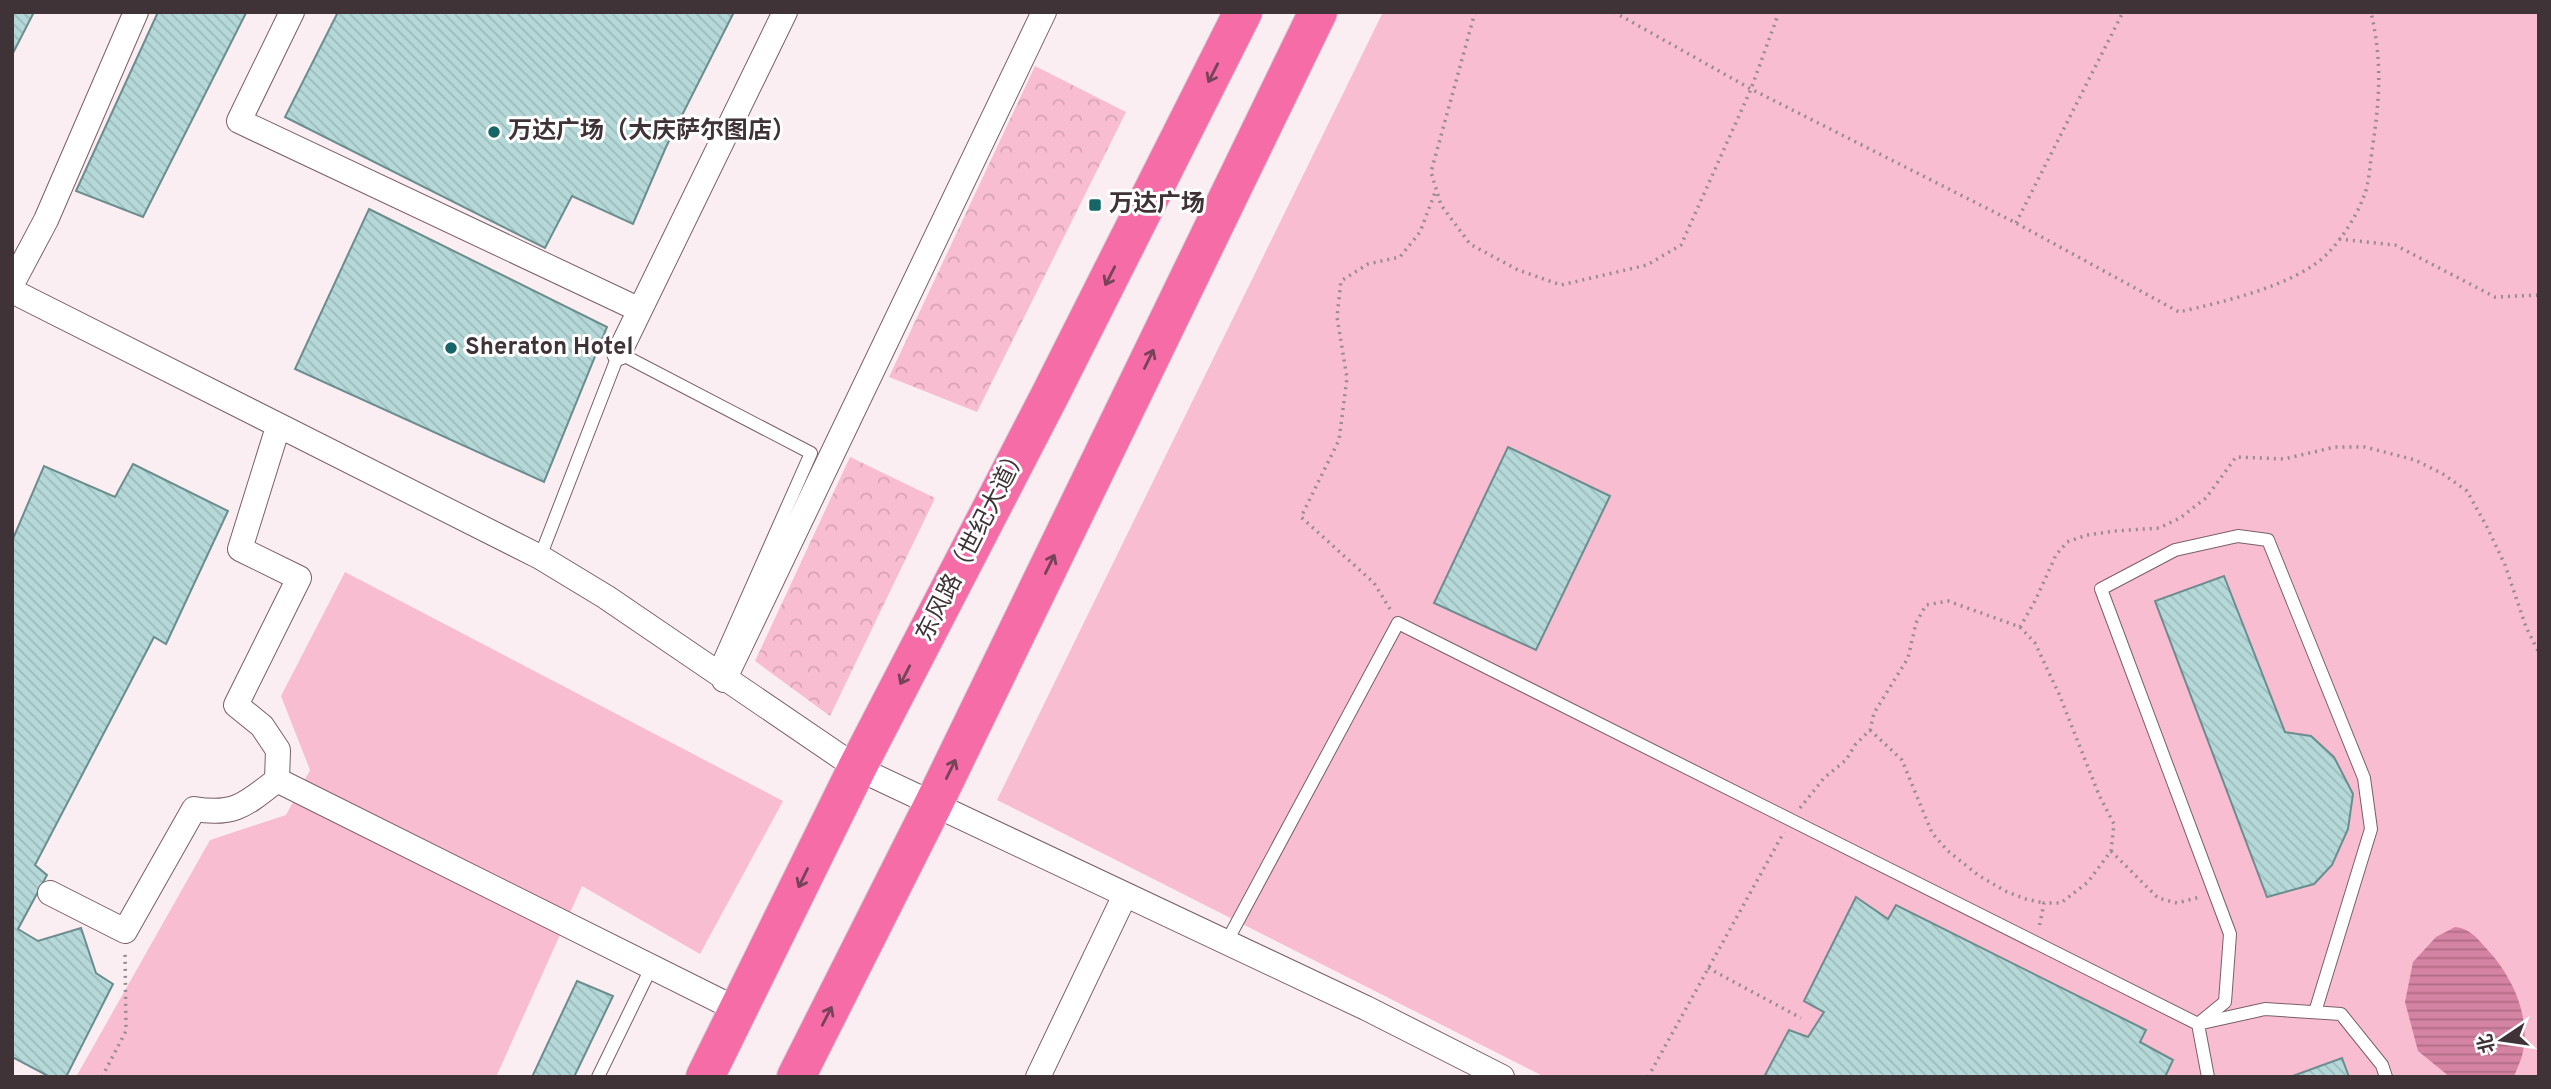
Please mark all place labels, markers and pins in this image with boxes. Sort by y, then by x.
place label: 万达广场（大庆萨尔图店） [508,117,796,147]
marker: 万达广场（大庆萨尔图店） [486,124,502,140]
place label: 万达广场 [1109,190,1205,220]
marker: 万达广场 [1087,197,1103,213]
place label: Sheraton Hotel [465,333,633,363]
marker: Sheraton Hotel [443,340,459,356]

